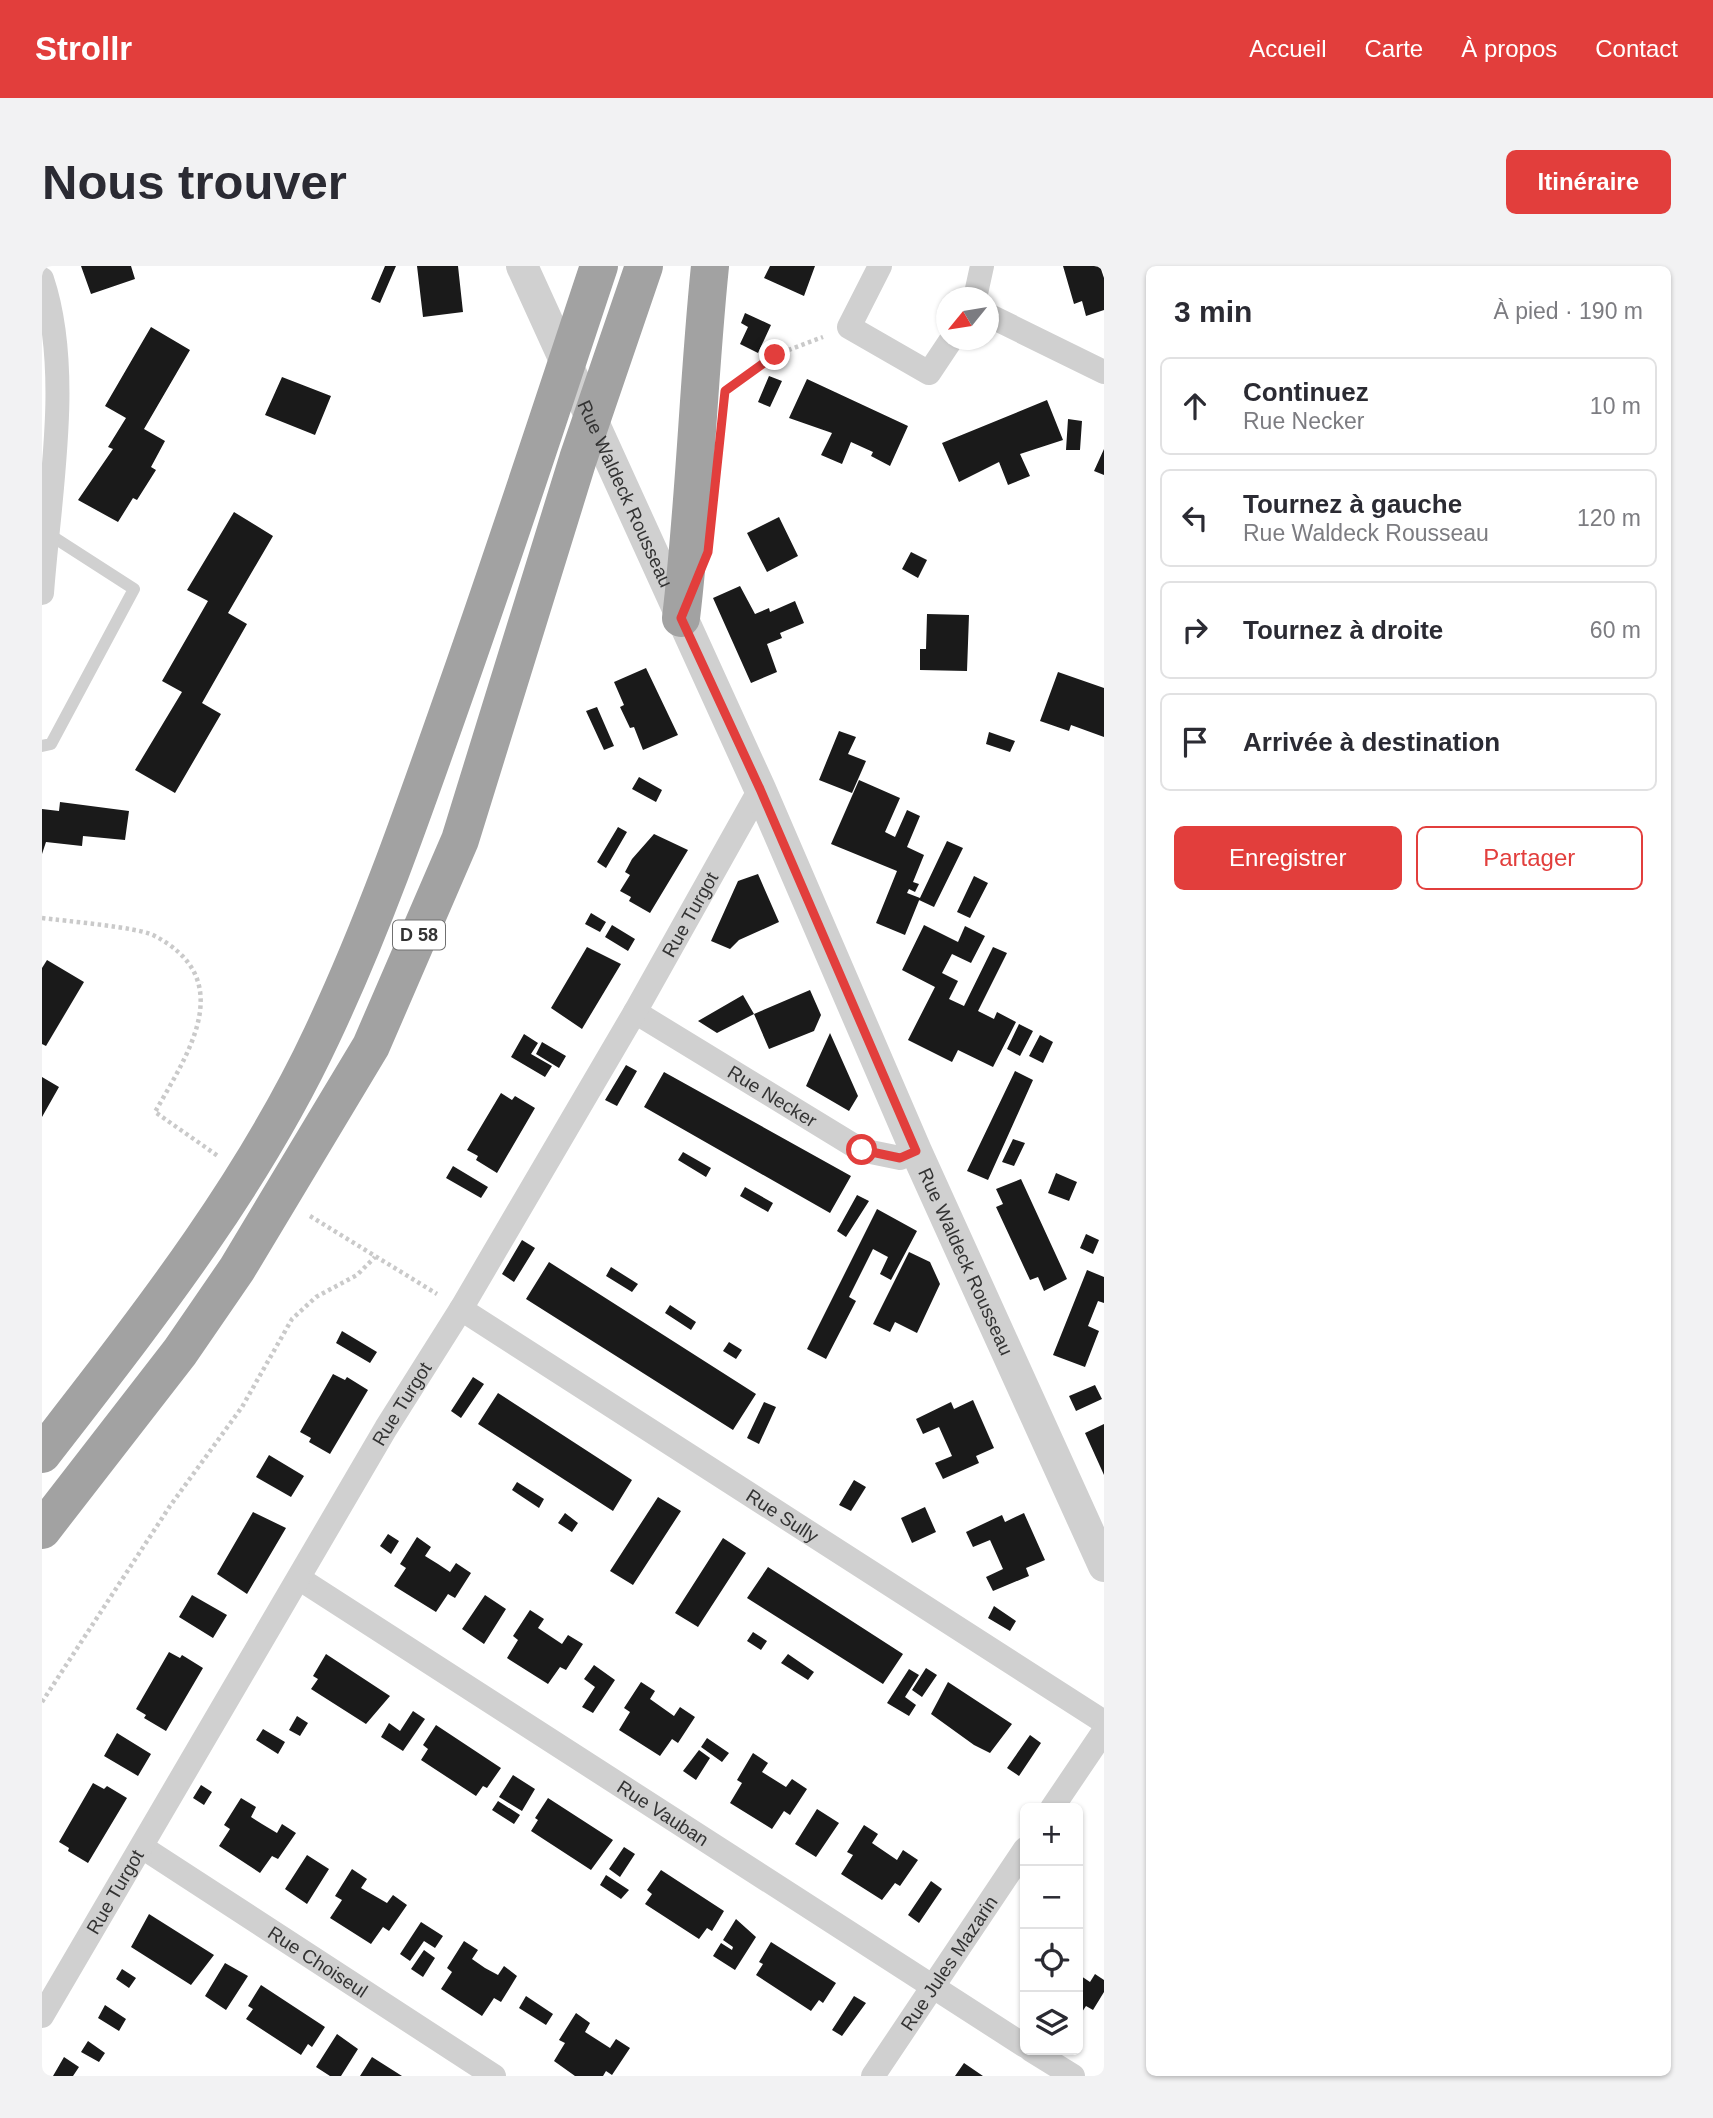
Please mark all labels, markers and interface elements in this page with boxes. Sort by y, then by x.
text: Strollr [35,30,132,67]
text: Accueil [1249,35,1327,62]
text: Carte [1365,35,1423,62]
text: À propos [1461,35,1557,62]
text: Contact [1595,35,1678,62]
button: Itinéraire [1506,150,1671,214]
text: Nous trouver [42,155,347,209]
north arrow [936,287,999,350]
text: 3 min [1174,295,1252,328]
text: À pied · 190 m [1493,298,1643,324]
route end [759,339,790,370]
text: Continuez [1243,377,1369,407]
icon: ahead [1176,387,1214,425]
text: 10 m [1590,393,1641,419]
street label: Rue Waldeck Rousseau [573,397,677,591]
text: Rue Necker [1243,408,1364,434]
text: Tournez à gauche [1243,489,1462,519]
icon: left [1176,499,1214,537]
text: 120 m [1577,505,1641,531]
text: Rue Waldeck Rousseau [1243,520,1489,546]
icon: right [1176,611,1214,649]
text: Tournez à droite [1243,615,1443,645]
text: 60 m [1590,617,1641,643]
icon: arrive [1176,723,1214,761]
text: Arrivée à destination [1243,727,1500,757]
button: Enregistrer [1174,826,1402,890]
button: Partager [1416,826,1643,890]
street label: Rue Turgot [658,868,723,961]
road number: D 58 [393,920,445,950]
street label: Rue Necker [724,1061,821,1132]
route start [846,1134,877,1165]
street label: Rue Waldeck Rousseau [914,1165,1017,1359]
street label: Rue Turgot [368,1358,436,1449]
street label: Rue Sully [742,1485,822,1547]
street label: Rue Vauban [613,1776,712,1850]
map controls [1020,1803,1083,2055]
button: + [1020,1803,1083,1866]
street label: Rue Turgot [82,1845,148,1938]
button: − [1020,1866,1083,1929]
street label: Rue Jules Mazarin [897,1892,1002,2035]
street label: Rue Choiseul [264,1922,371,2002]
button: locate [1020,1929,1083,1992]
button: layers [1020,1992,1083,2055]

